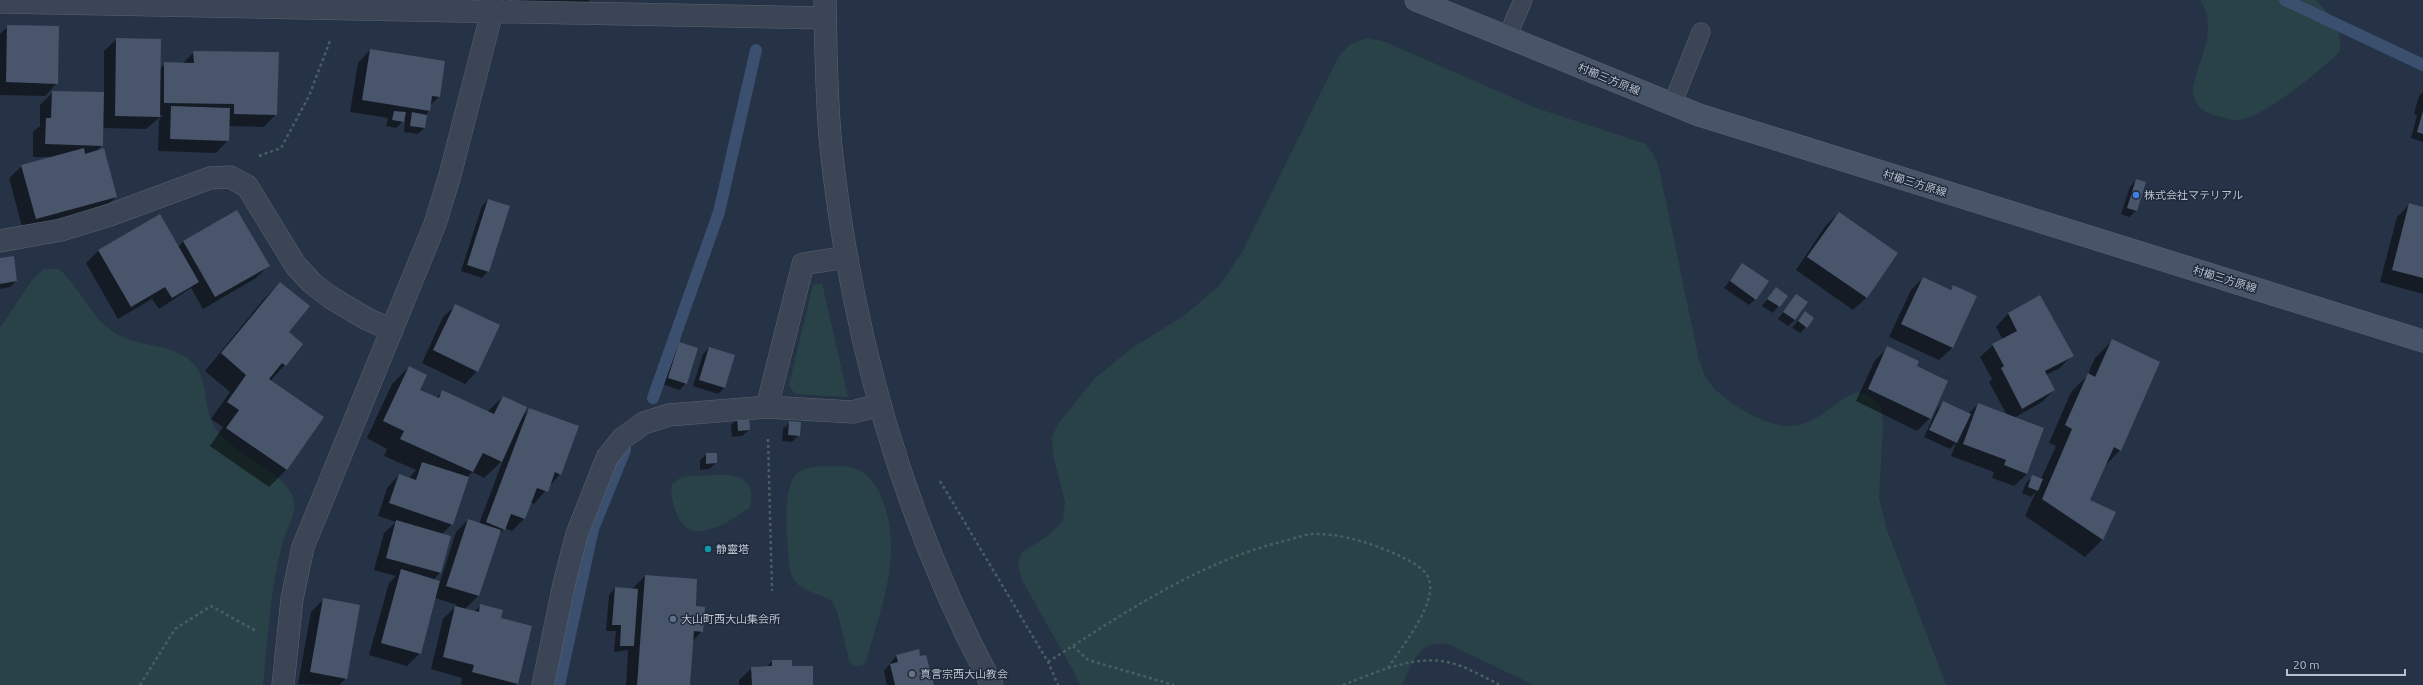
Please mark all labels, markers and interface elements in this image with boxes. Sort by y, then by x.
street label: 村櫛三方原線 [1576,61,1642,97]
street label: 村櫛三方原線 [1882,168,1948,198]
place label: 株式会社マテリアル [2144,189,2243,201]
marker: 株式会社マテリアル [2131,190,2141,200]
street label: 村櫛三方原線 [2192,264,2258,294]
place label: 静靈塔 [716,543,749,555]
marker: 静靈塔 [703,544,713,554]
place label: 大山町西大山集会所 [681,613,781,625]
marker: 大山町西大山集会所 [668,614,678,624]
scale bar [2287,651,2405,677]
text: 20 m [2293,658,2320,671]
place label: 真言宗西大山教会 [920,668,1008,680]
marker: 真言宗西大山教会 [907,669,917,679]

